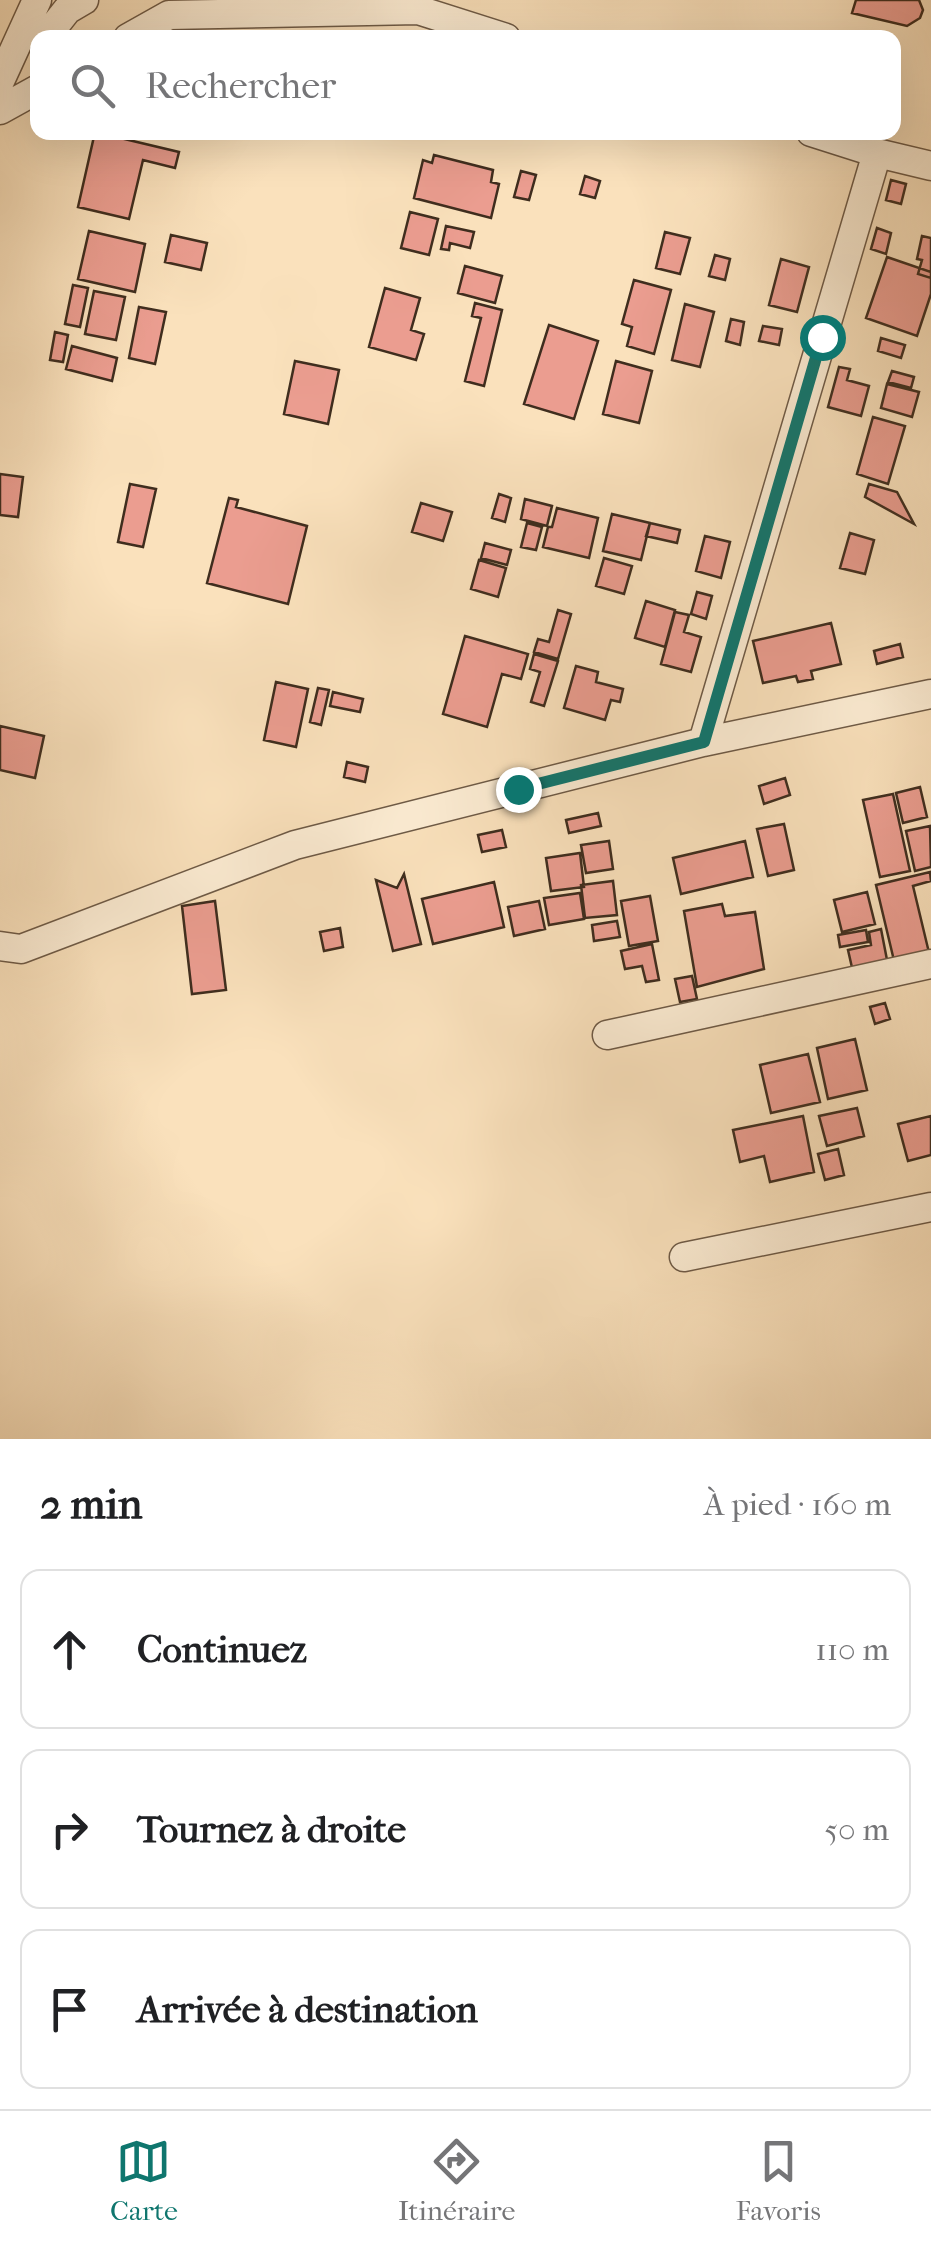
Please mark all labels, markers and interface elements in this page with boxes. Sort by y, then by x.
search box [30,30,901,140]
icon: search [65,58,120,113]
text: Rechercher [145,63,336,108]
route start [800,315,846,361]
route end [496,767,542,813]
text: 2 min [40,1480,142,1529]
text: À pied · 160 m [704,1486,891,1523]
icon: ahead [42,1622,97,1677]
text: Continuez [137,1627,307,1672]
text: 110 m [815,1631,889,1668]
icon: right [42,1802,97,1857]
text: Tournez à droite [137,1807,406,1852]
text: 50 m [824,1811,889,1848]
icon: arrive [42,1982,97,2037]
text: Arrivée à destination [137,1987,478,2032]
tab: Carte [110,2134,178,2227]
tab: Itinéraire [398,2134,515,2227]
tab: Favoris [736,2134,821,2227]

